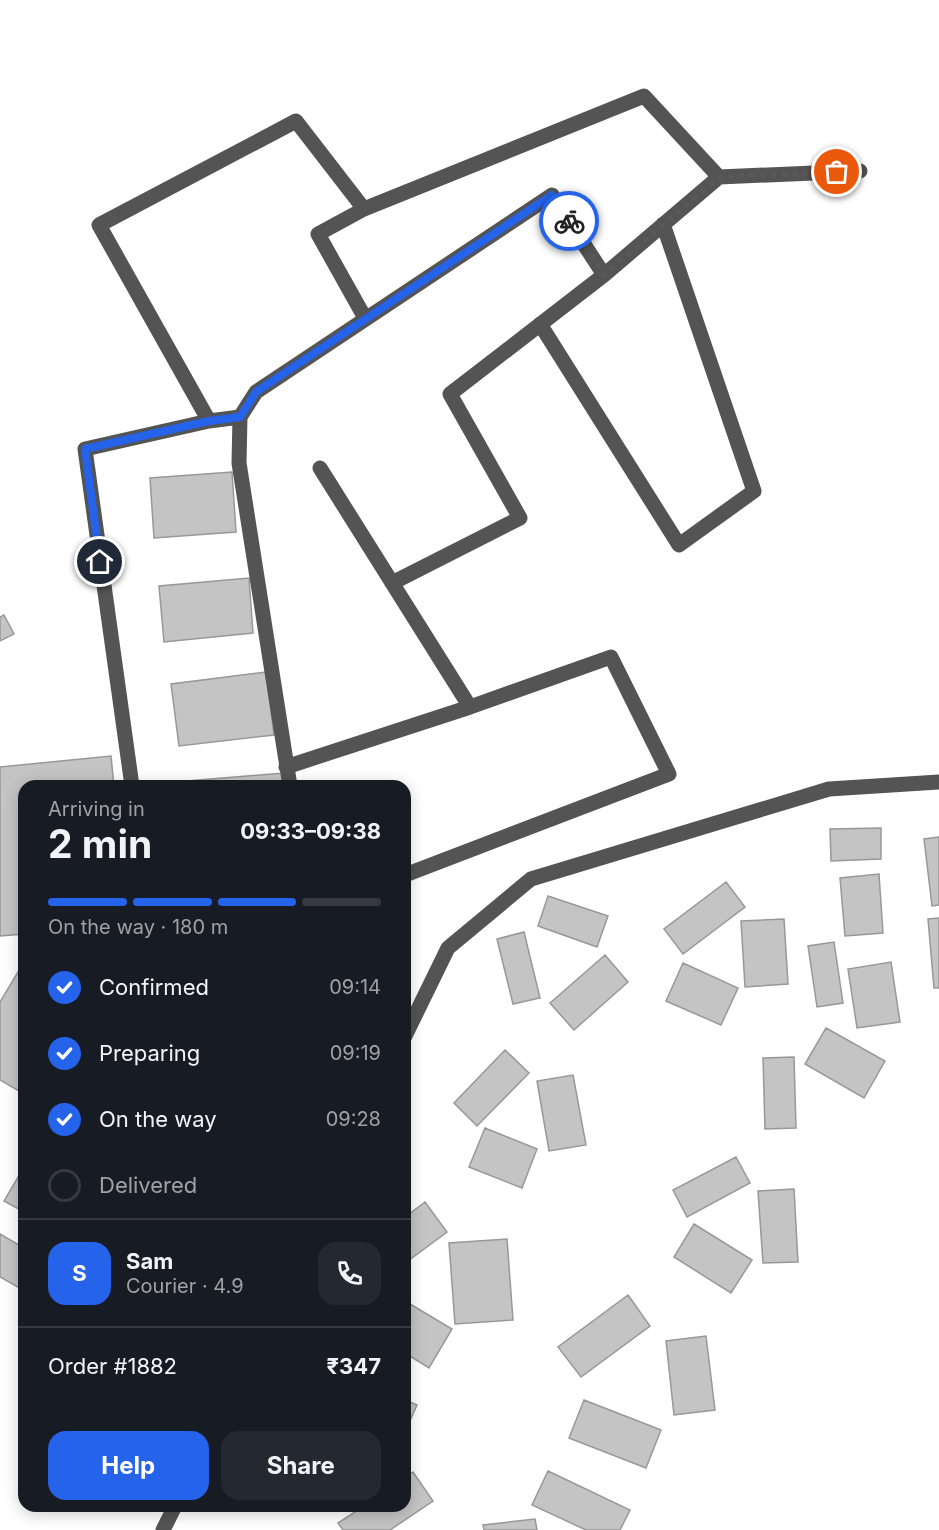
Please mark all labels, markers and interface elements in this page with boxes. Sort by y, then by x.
pin [811,146,862,197]
icon: bag [820,155,853,188]
courier [539,191,599,251]
icon: bike [553,205,586,238]
pin [74,536,125,587]
icon: home [83,545,116,578]
text: Arriving in [48,797,145,821]
text: 09:33–09:38 [240,818,381,844]
text: 2 min [48,820,152,867]
text: On the way · 180 m [48,915,228,939]
icon: check [48,971,81,1004]
text: Confirmed [99,974,209,1000]
text: 09:14 [329,975,381,999]
icon: check [48,1037,81,1070]
text: Preparing [99,1040,200,1066]
text: 09:19 [330,1041,381,1065]
icon: check [48,1103,81,1136]
text: On the way [99,1106,217,1132]
text: 09:28 [326,1107,381,1131]
text: Delivered [99,1172,197,1198]
button: phone [318,1242,381,1305]
text: Sam [126,1248,173,1274]
text: S [72,1260,87,1286]
text: Courier · 4.9 [126,1274,244,1298]
text: Order #1882 [48,1353,177,1379]
text: ₹347 [327,1353,381,1379]
button: Help [48,1431,209,1500]
button: Share [221,1431,381,1500]

